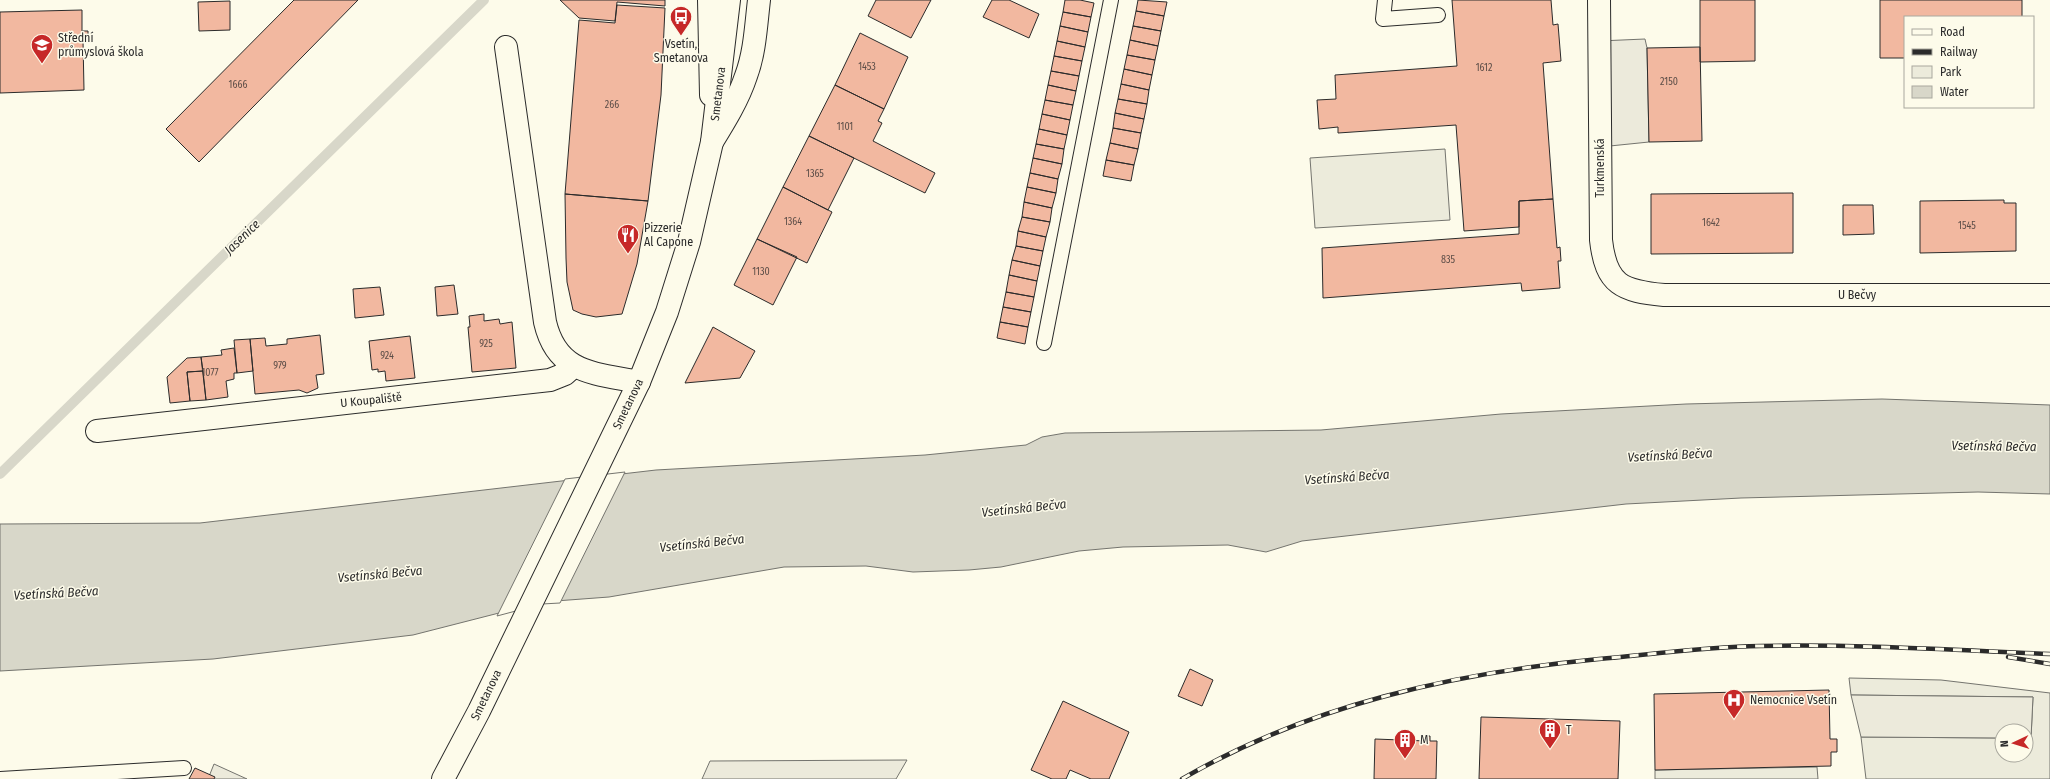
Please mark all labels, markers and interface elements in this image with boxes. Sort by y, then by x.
bus stop icon: Vsetín, Smetanova [668,4,694,37]
legend [1904,16,2034,108]
text: Road [1940,25,1965,39]
place label: Střední průmyslová škola [58,31,144,59]
school or university icon: Střední průmyslová škola [29,32,55,65]
place label: Vsetín, Smetanova [654,37,708,65]
text: Railway [1940,45,1978,59]
house number: 1453 [858,61,876,73]
house number: 1612 [1476,62,1493,74]
text: Park [1940,65,1962,79]
street label: Smetanova [708,66,728,122]
house number: 2150 [1660,76,1678,88]
house number: 1666 [229,79,247,91]
text: Water [1940,85,1969,99]
house number: 266 [605,99,619,111]
house number: 1101 [837,121,853,133]
street label: Turkmenská [1593,138,1607,198]
house number: 1365 [806,168,824,180]
water label: Jasenice [220,216,263,258]
house number: 1364 [784,216,802,228]
house number: 1642 [1702,217,1721,229]
house number: 1545 [1958,220,1976,232]
place label: Pizzerie Al Capone [644,221,693,249]
restaurant icon: Pizzerie Al Capone [615,222,641,255]
house number: 835 [1441,254,1455,266]
house number: 1130 [752,266,770,278]
street label: U Bečvy [1838,288,1877,302]
house number: 925 [479,338,493,350]
house number: 924 [380,350,394,362]
house number: 979 [273,360,287,372]
house number: 1077 [201,367,219,379]
street label: Smetanova [610,376,646,432]
street label: U Koupaliště [340,390,402,410]
water label: Vsetínská Bečva [1951,438,2037,454]
water label: Vsetínská Bečva [1627,445,1713,465]
water label: Vsetínská Bečva [1304,467,1390,487]
water label: Vsetínská Bečva [981,496,1067,520]
water label: Vsetínská Bečva [659,531,745,555]
water label: Vsetínská Bečva [337,563,423,585]
water label: Vsetínská Bečva [13,583,99,603]
street label: Smetanova [468,667,504,723]
hospital icon: Nemocnice Vsetín [1721,687,1747,720]
place label: Nemocnice Vsetín [1750,693,1837,707]
building icon: T [1537,717,1563,750]
place label: T [1566,723,1572,737]
north arrow [1994,723,2034,763]
building icon: M [1392,727,1418,760]
place label: M [1420,733,1429,747]
text: N [1998,740,2011,747]

